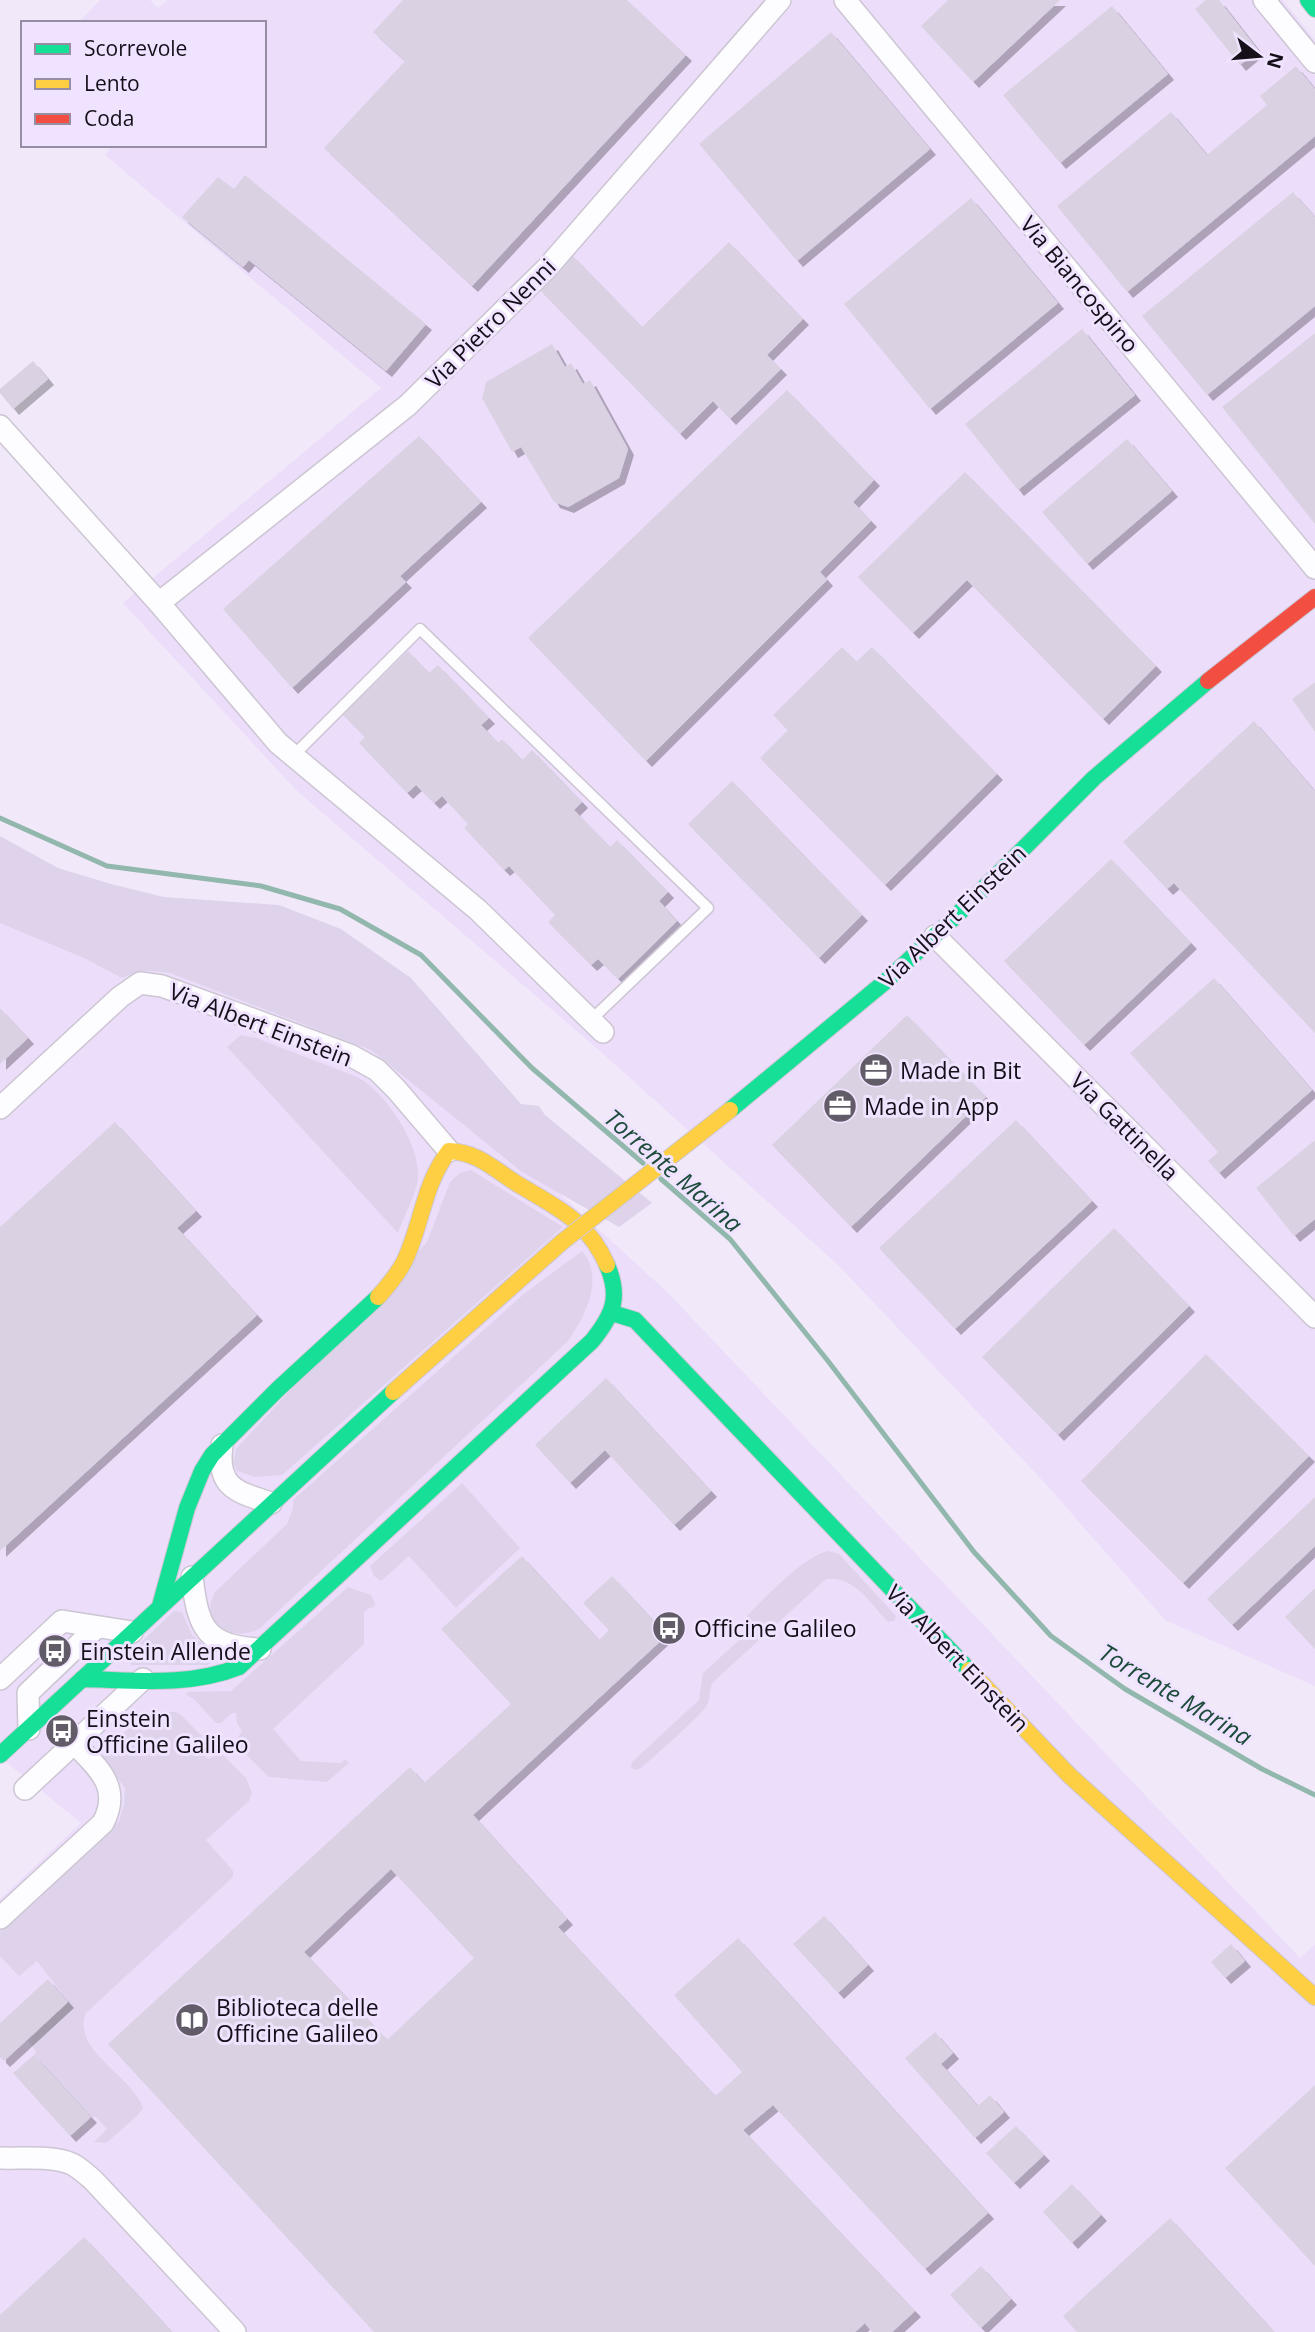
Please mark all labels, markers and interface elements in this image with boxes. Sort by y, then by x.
legend [21,21,266,147]
north arrow [1224,21,1294,91]
text: Scorrevole [84,34,187,62]
text: N [1261,50,1290,72]
text: Lento [84,69,140,97]
text: Coda [84,104,134,132]
street label: Via Biancospino [1013,209,1147,359]
street label: Via Pietro Nenni [418,251,562,395]
street label: Via Albert Einstein [871,837,1033,995]
street label: Via Albert Einstein [165,974,357,1074]
office icon: Made in Bit [857,1051,895,1089]
place label: Made in Bit [900,1054,1021,1086]
street label: Via Gattinella [1064,1065,1186,1187]
office icon: Made in App [821,1087,859,1125]
place label: Made in App [864,1090,999,1122]
water label: Torrente Marina [598,1101,750,1239]
street label: Via Albert Einstein [879,1577,1037,1739]
bus stop icon: Officine Galileo [650,1609,688,1647]
place label: Officine Galileo [694,1612,857,1644]
bus stop icon: Einstein Allende [36,1632,74,1670]
place label: Einstein Allende [80,1635,251,1667]
water label: Torrente Marina [1093,1635,1259,1753]
place label: Einstein Officine Galileo [86,1702,249,1760]
bus stop icon: Einstein Officine Galileo [43,1712,81,1750]
place label: Biblioteca delle Officine Galileo [216,1991,379,2049]
library icon: Biblioteca delle Officine Galileo [173,2001,211,2039]

